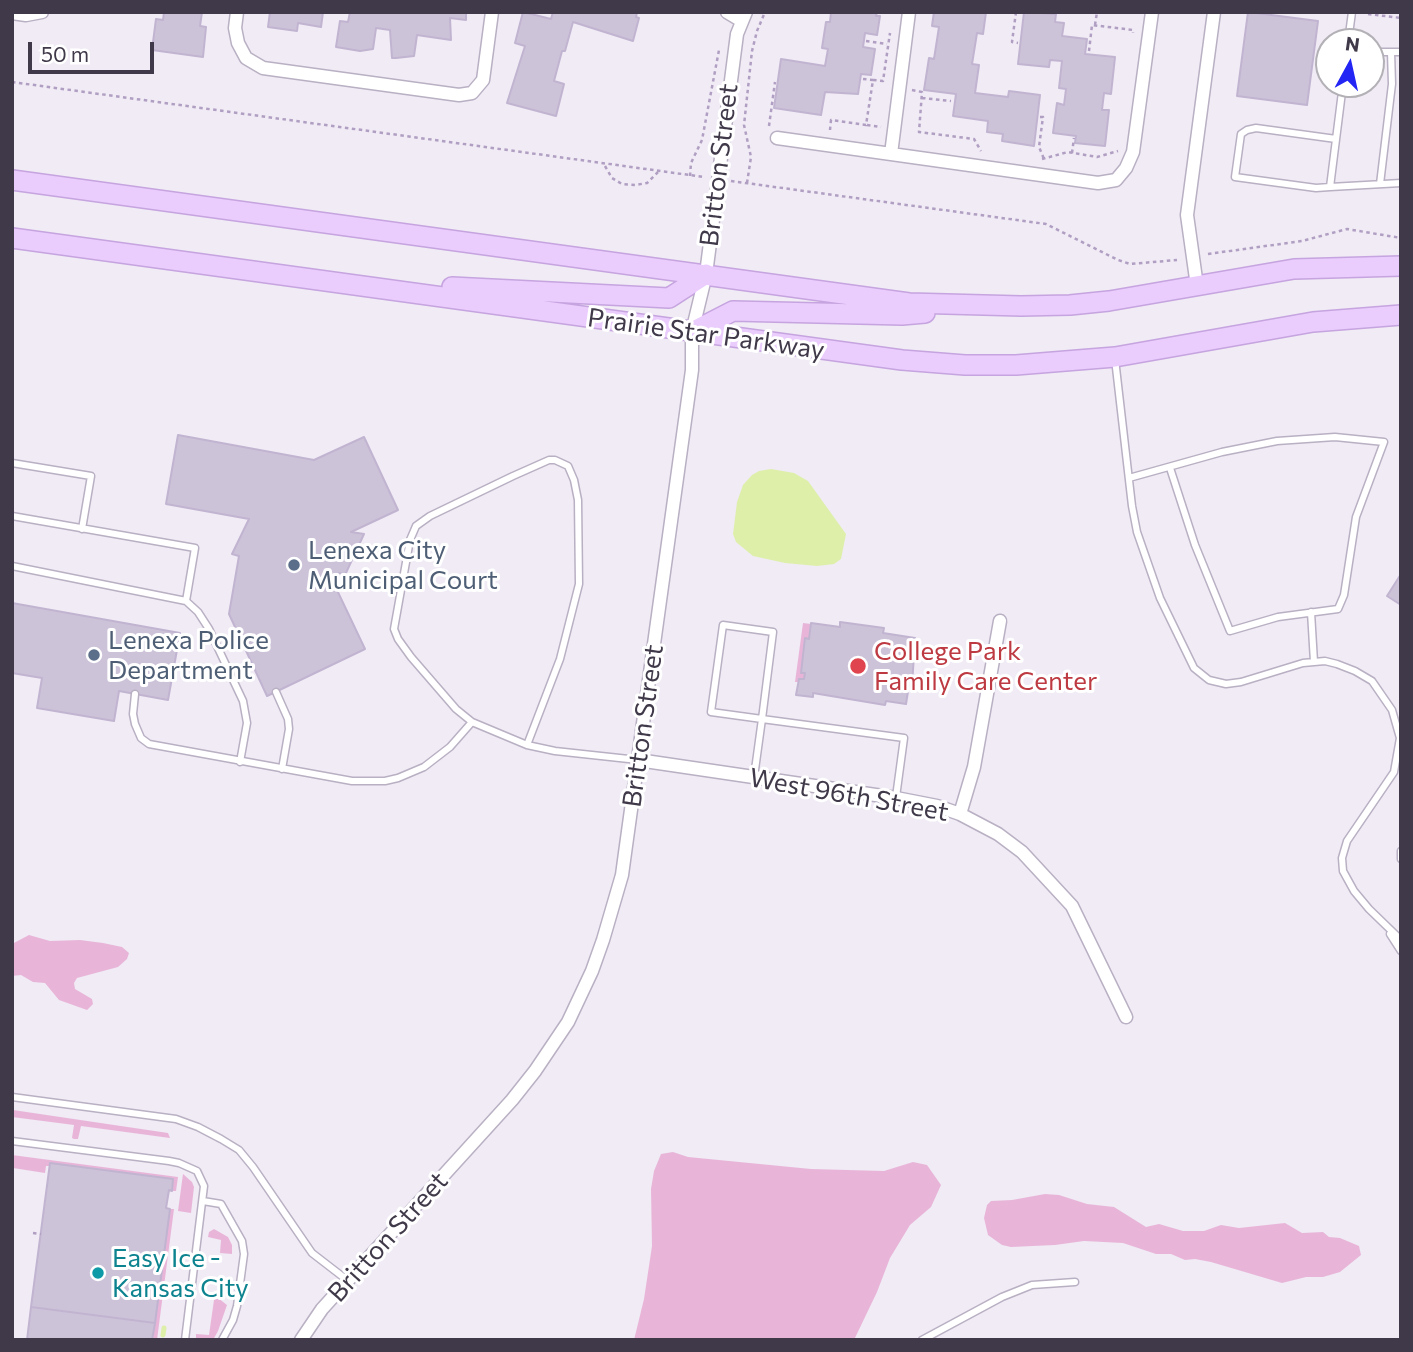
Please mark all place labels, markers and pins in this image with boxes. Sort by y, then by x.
place label: Lenexa City Municipal Court [308,534,498,596]
marker: Lenexa City Municipal Court [286,557,302,573]
place label: Lenexa Police Department [108,624,269,686]
place label: College Park Family Care Center [874,635,1097,696]
marker: Lenexa Police Department [86,647,102,663]
marker: College Park Family Care Center [848,656,868,676]
place label: Easy Ice - Kansas City [112,1242,249,1304]
marker: Easy Ice - Kansas City [90,1265,106,1281]

